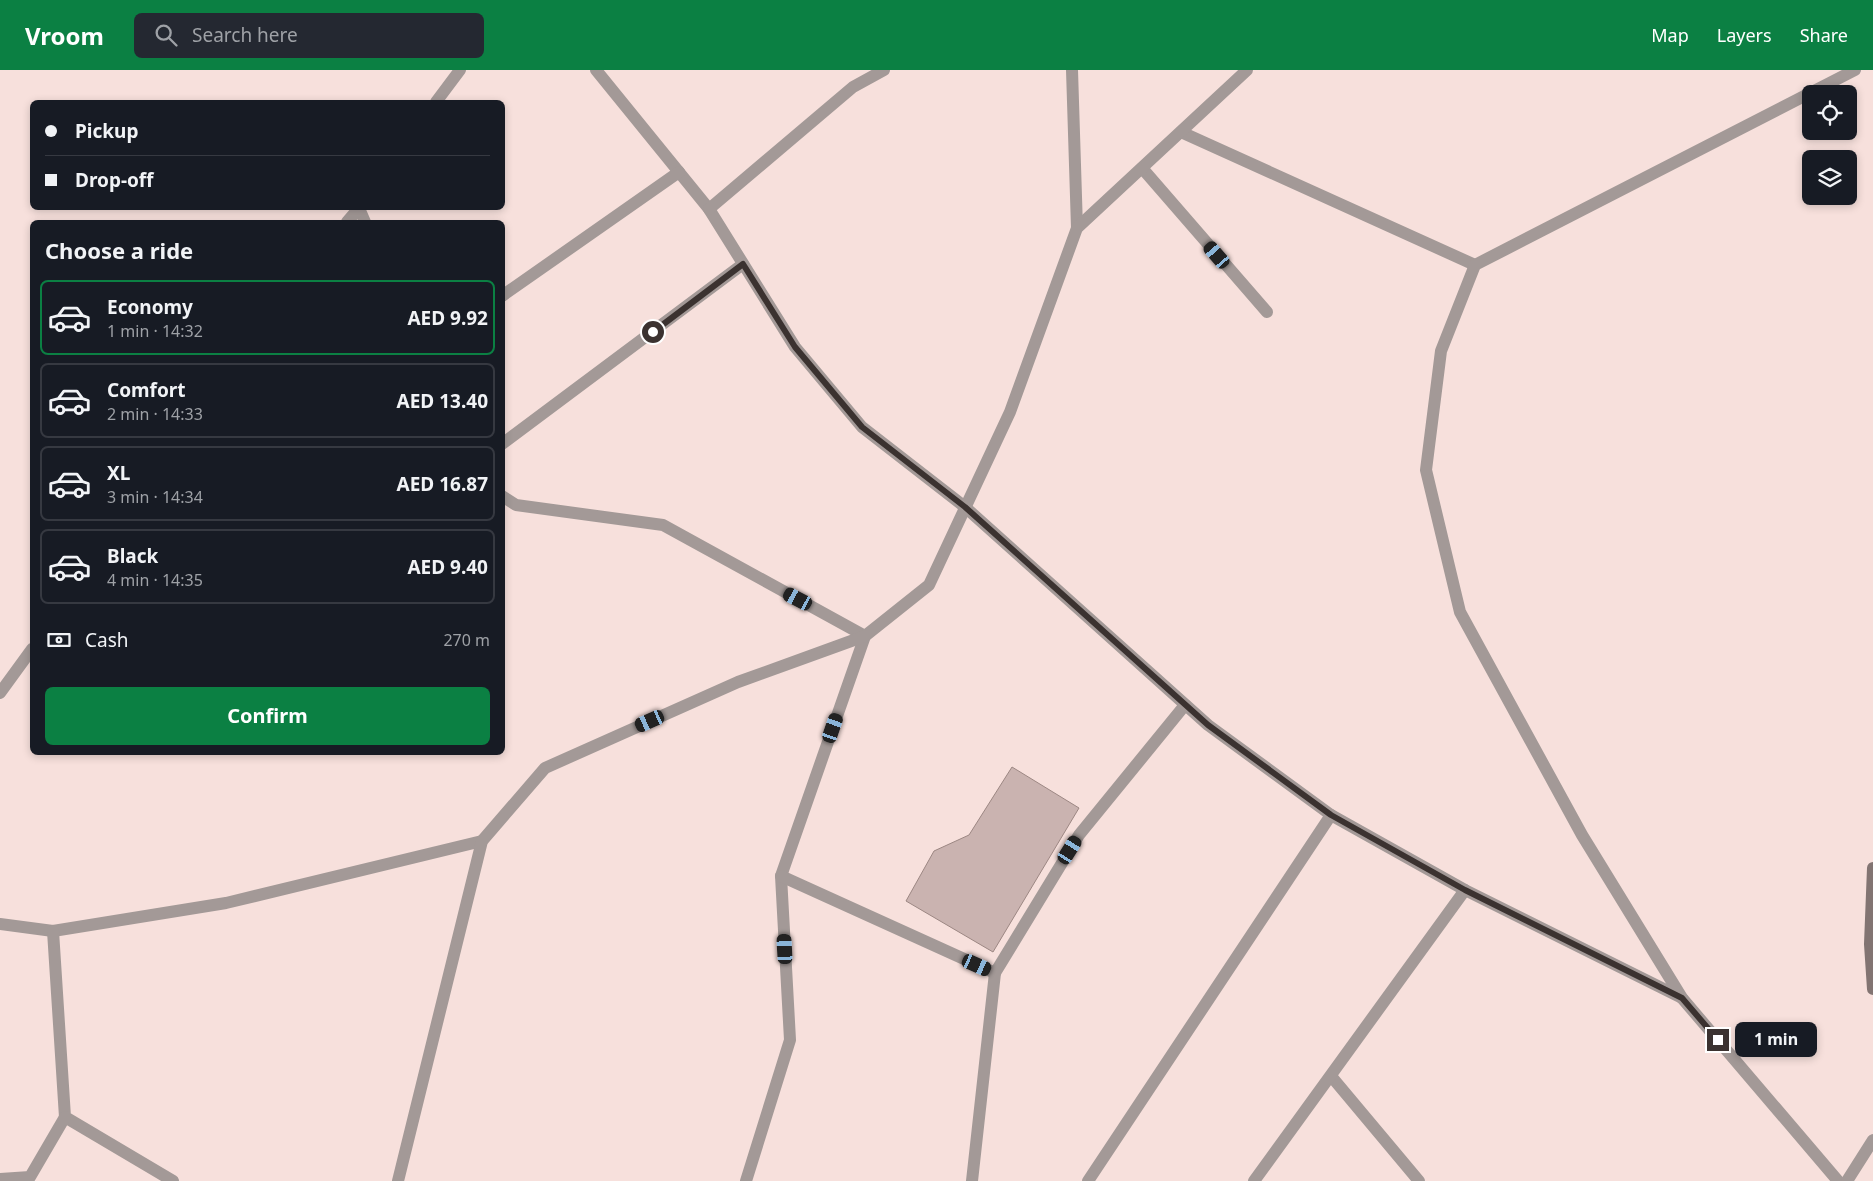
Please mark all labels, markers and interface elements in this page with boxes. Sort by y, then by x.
search box [134,13,484,58]
text: Vroom [25,19,104,52]
icon: search [152,21,180,49]
text: Search here [192,22,298,48]
text: Map [1651,23,1689,47]
text: Layers [1717,23,1772,47]
text: Share [1800,23,1848,47]
map controls [1802,85,1857,205]
button: locate [1802,85,1857,140]
text: Pickup [75,118,138,144]
button: layers [1802,150,1857,205]
text: Drop-off [75,167,154,193]
text: Choose a ride [45,235,193,265]
car [1201,239,1232,271]
text: Economy [107,294,193,320]
icon: car [47,295,92,340]
text: AED 9.92 [407,305,488,331]
text: 1 min · 14:32 [107,320,203,342]
route start [642,321,664,343]
text: Comfort [107,377,186,403]
icon: car [47,378,92,423]
text: AED 13.40 [397,388,488,414]
text: 2 min · 14:33 [107,403,203,425]
text: XL [107,460,130,486]
icon: car [47,461,92,506]
text: AED 16.87 [397,471,488,497]
text: 3 min · 14:34 [107,486,203,508]
text: Black [107,543,158,569]
icon: car [47,544,92,589]
text: AED 9.40 [407,554,488,580]
text: 4 min · 14:35 [107,569,203,591]
car [781,585,814,613]
icon: cash [45,626,73,654]
text: Cash [85,627,129,653]
text: 270 m [443,629,490,651]
button: Confirm [45,687,490,745]
car [633,708,666,734]
car [821,711,844,745]
car [1055,833,1084,867]
car [776,934,793,964]
car [960,952,993,978]
callout: 1 min [1736,1022,1818,1058]
text: 1 min [1754,1028,1798,1050]
route end [1707,1029,1729,1051]

